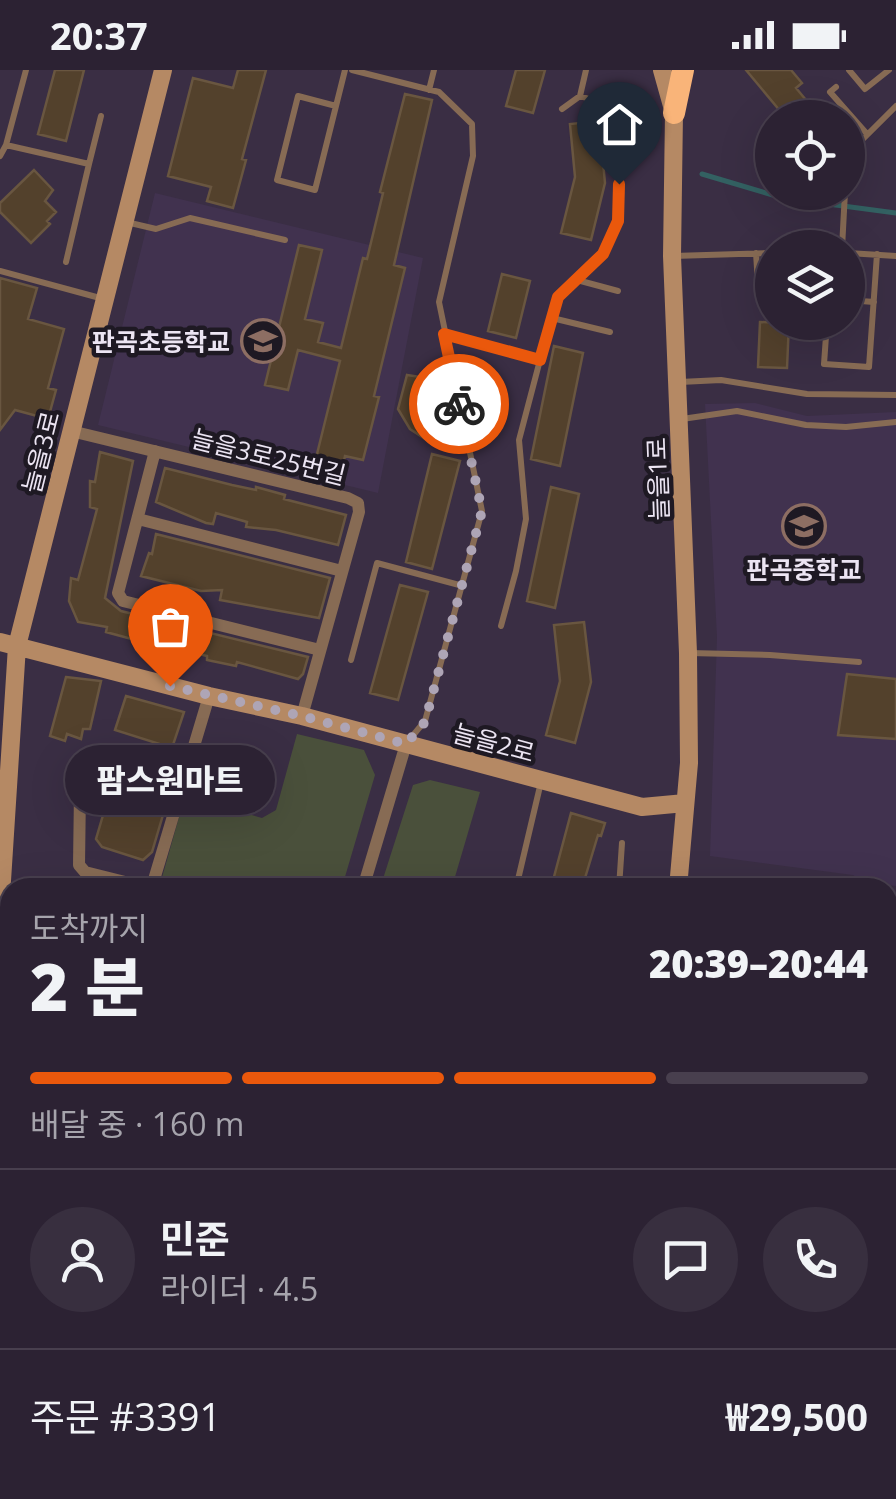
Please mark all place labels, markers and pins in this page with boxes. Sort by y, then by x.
pin [577,82,662,185]
school or university icon: 판곡초등학교 [240,318,286,364]
place label: 판곡초등학교 [92,324,230,358]
school or university icon: 판곡중학교 [781,503,827,549]
place label: 판곡중학교 [746,552,862,586]
pin [128,584,213,687]
callout: 팜스원마트 [65,746,275,816]

